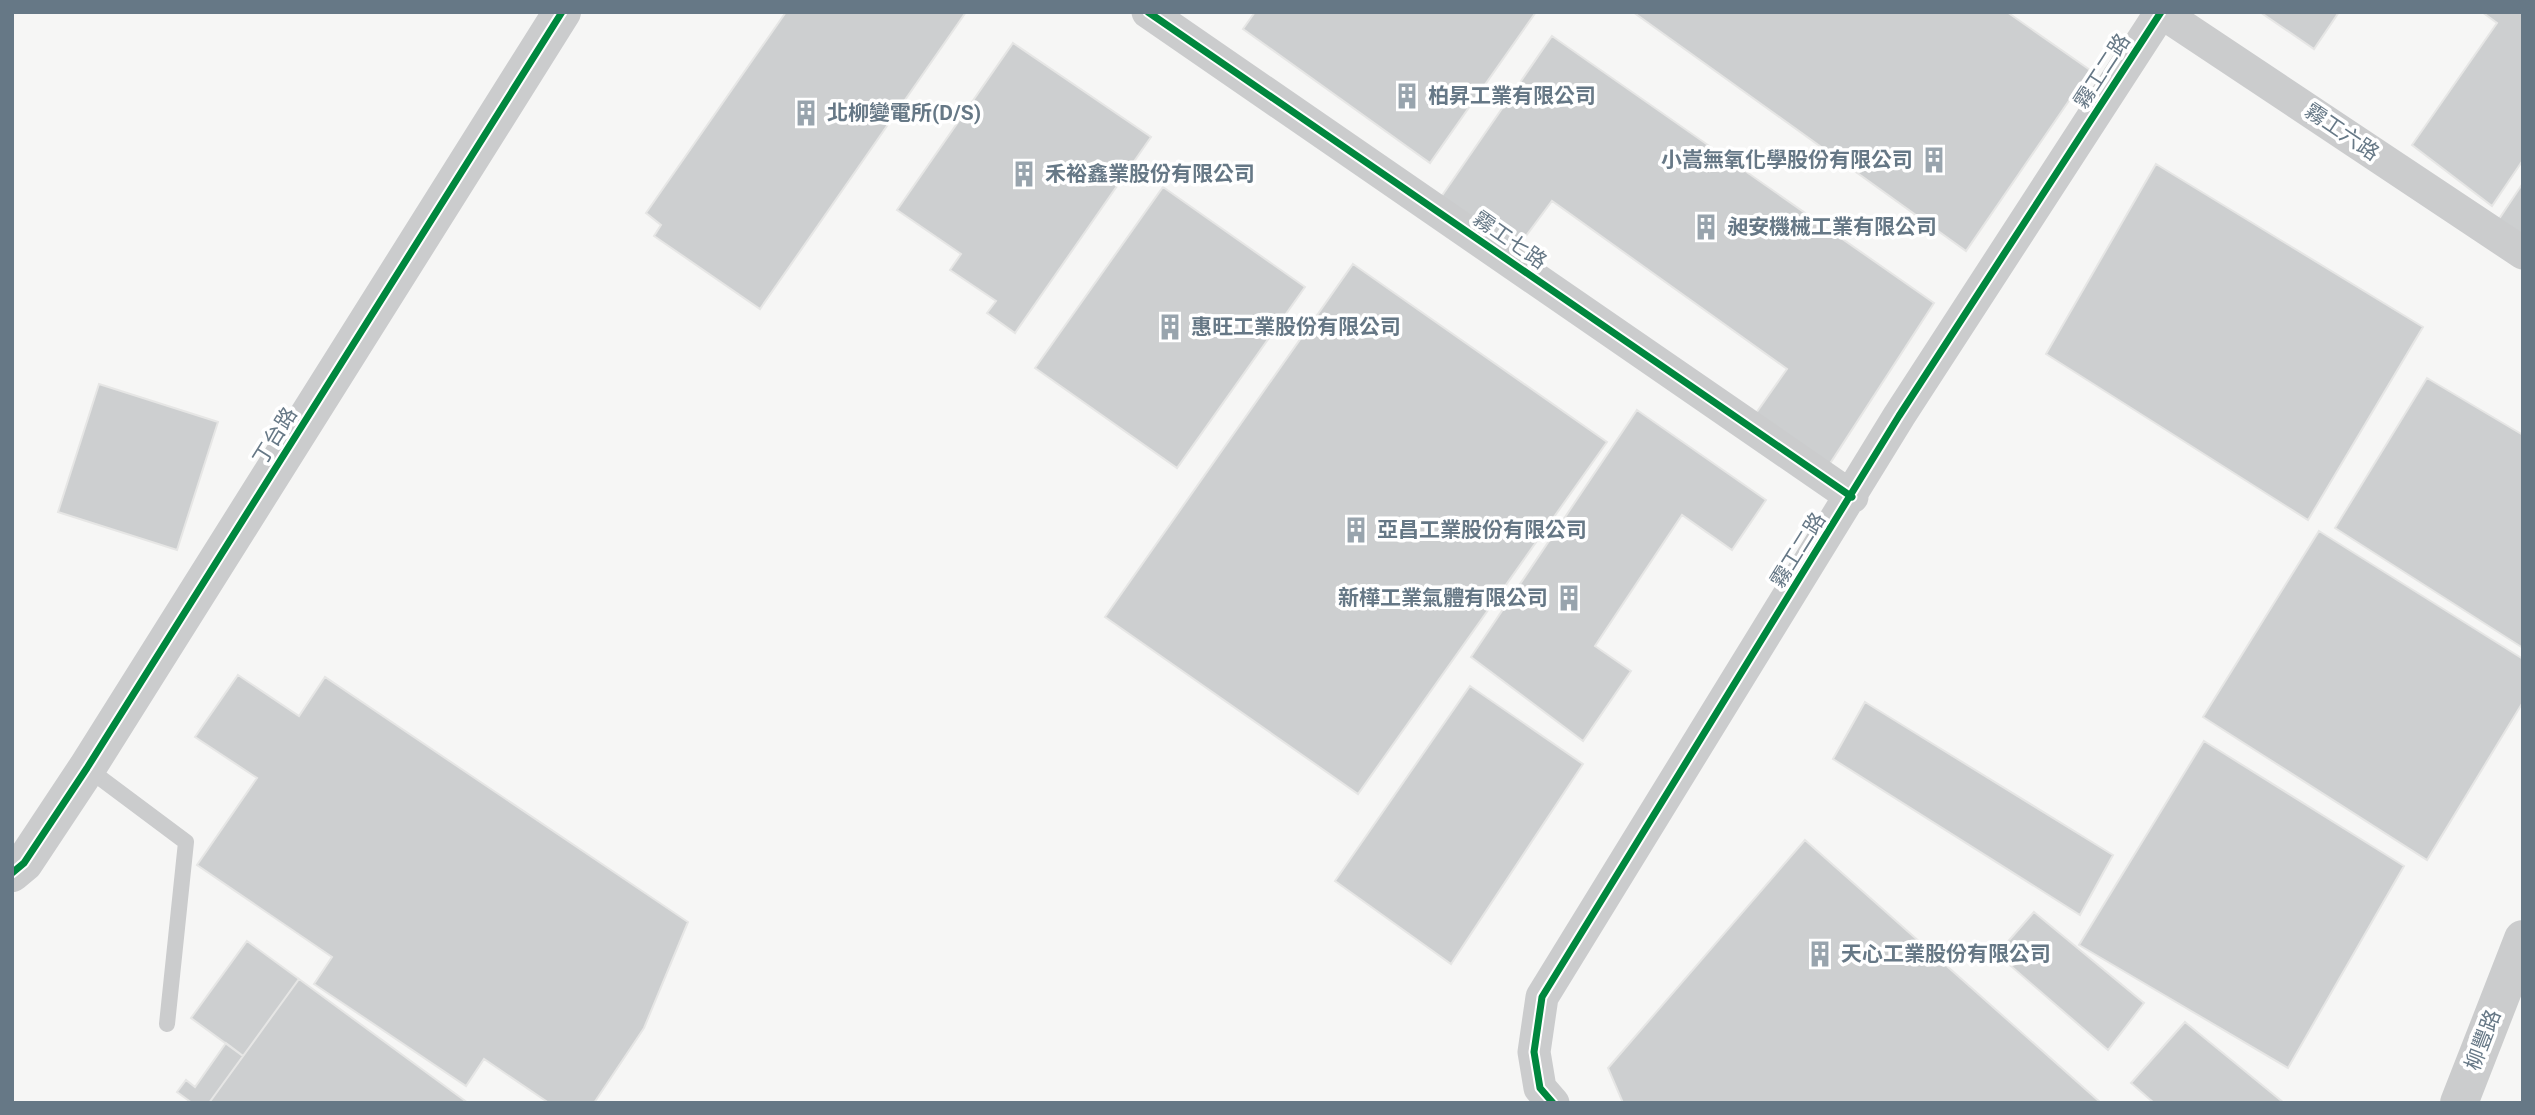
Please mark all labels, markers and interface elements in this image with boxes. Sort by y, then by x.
street label: 霧工二路 [2069,29,2135,113]
building icon: 柏昇工業有限公司 [1392,81,1422,111]
place label: 柏昇工業有限公司 [1428,84,1596,108]
building icon: 北柳變電所(D/S) [791,98,821,128]
street label: 霧工六路 [2300,99,2384,165]
place label: 北柳變電所(D/S) [827,101,981,125]
building icon: 小嵩無氧化學股份有限公司 [1919,145,1949,175]
place label: 小嵩無氧化學股份有限公司 [1661,148,1913,172]
building icon: 禾裕鑫業股份有限公司 [1009,159,1039,189]
place label: 禾裕鑫業股份有限公司 [1045,162,1255,186]
street label: 霧工七路 [1469,206,1551,274]
building icon: 昶安機械工業有限公司 [1691,212,1721,242]
place label: 昶安機械工業有限公司 [1727,215,1937,239]
building icon: 惠旺工業股份有限公司 [1155,312,1185,342]
place label: 惠旺工業股份有限公司 [1191,315,1401,339]
street label: 丁台路 [248,403,302,469]
street label: 霧工二路 [1766,508,1830,592]
building icon: 亞昌工業股份有限公司 [1341,515,1371,545]
place label: 亞昌工業股份有限公司 [1377,518,1587,542]
building icon: 新樺工業氣體有限公司 [1554,583,1584,613]
place label: 新樺工業氣體有限公司 [1338,586,1548,610]
building icon: 天心工業股份有限公司 [1805,939,1835,969]
place label: 天心工業股份有限公司 [1841,942,2051,966]
street label: 柳豐路 [2461,1006,2505,1074]

